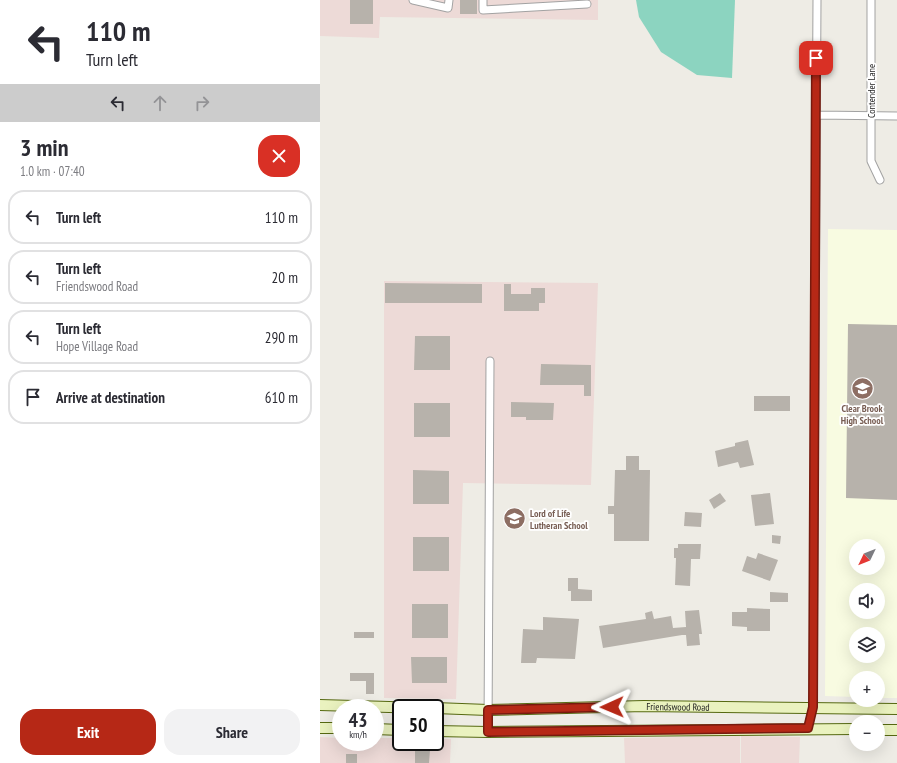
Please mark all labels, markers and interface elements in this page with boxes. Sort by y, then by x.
text: 110 m [86,12,150,49]
icon: left [20,16,72,68]
pin [799,41,833,75]
icon: arrive [805,47,827,69]
text: Turn left [86,48,138,71]
street label: Contender Lane [865,64,878,118]
icon: left [107,92,129,114]
icon: ahead [149,92,171,114]
icon: right [191,92,213,114]
text: 3 min [20,132,68,163]
button: close [258,135,300,177]
text: 1.0 km · 07:40 [20,163,85,180]
icon: left [22,206,44,228]
text: Turn left [56,208,101,227]
text: 110 m [265,208,298,227]
text: Turn left [56,259,101,278]
icon: left [22,266,44,288]
text: 20 m [272,268,298,287]
text: Friendswood Road [56,278,138,295]
text: Turn left [56,319,101,338]
icon: left [22,326,44,348]
text: 290 m [265,328,298,347]
text: Hope Village Road [56,338,138,355]
school or university icon: Clear Brook High School [849,375,875,401]
icon: arrive [22,386,44,408]
text: Arrive at destination [56,388,165,407]
text: 610 m [265,388,298,407]
place label: Clear Brook High School [841,402,884,427]
school or university icon: Lord of Life Lutheran School [501,506,527,532]
place label: Lord of Life Lutheran School [530,507,588,532]
north arrow [849,539,885,575]
map controls [849,539,885,751]
button: sound [849,583,885,619]
button: layers [849,627,885,663]
button: + [849,671,885,707]
position arrow [591,686,633,728]
speed limit sign: 50 [392,699,444,751]
street label: Friendswood Road [646,700,710,713]
text: 43 [348,707,368,733]
button: Exit [20,709,156,755]
button: Share [164,709,300,755]
button: − [849,715,885,751]
text: km/h [349,728,367,741]

